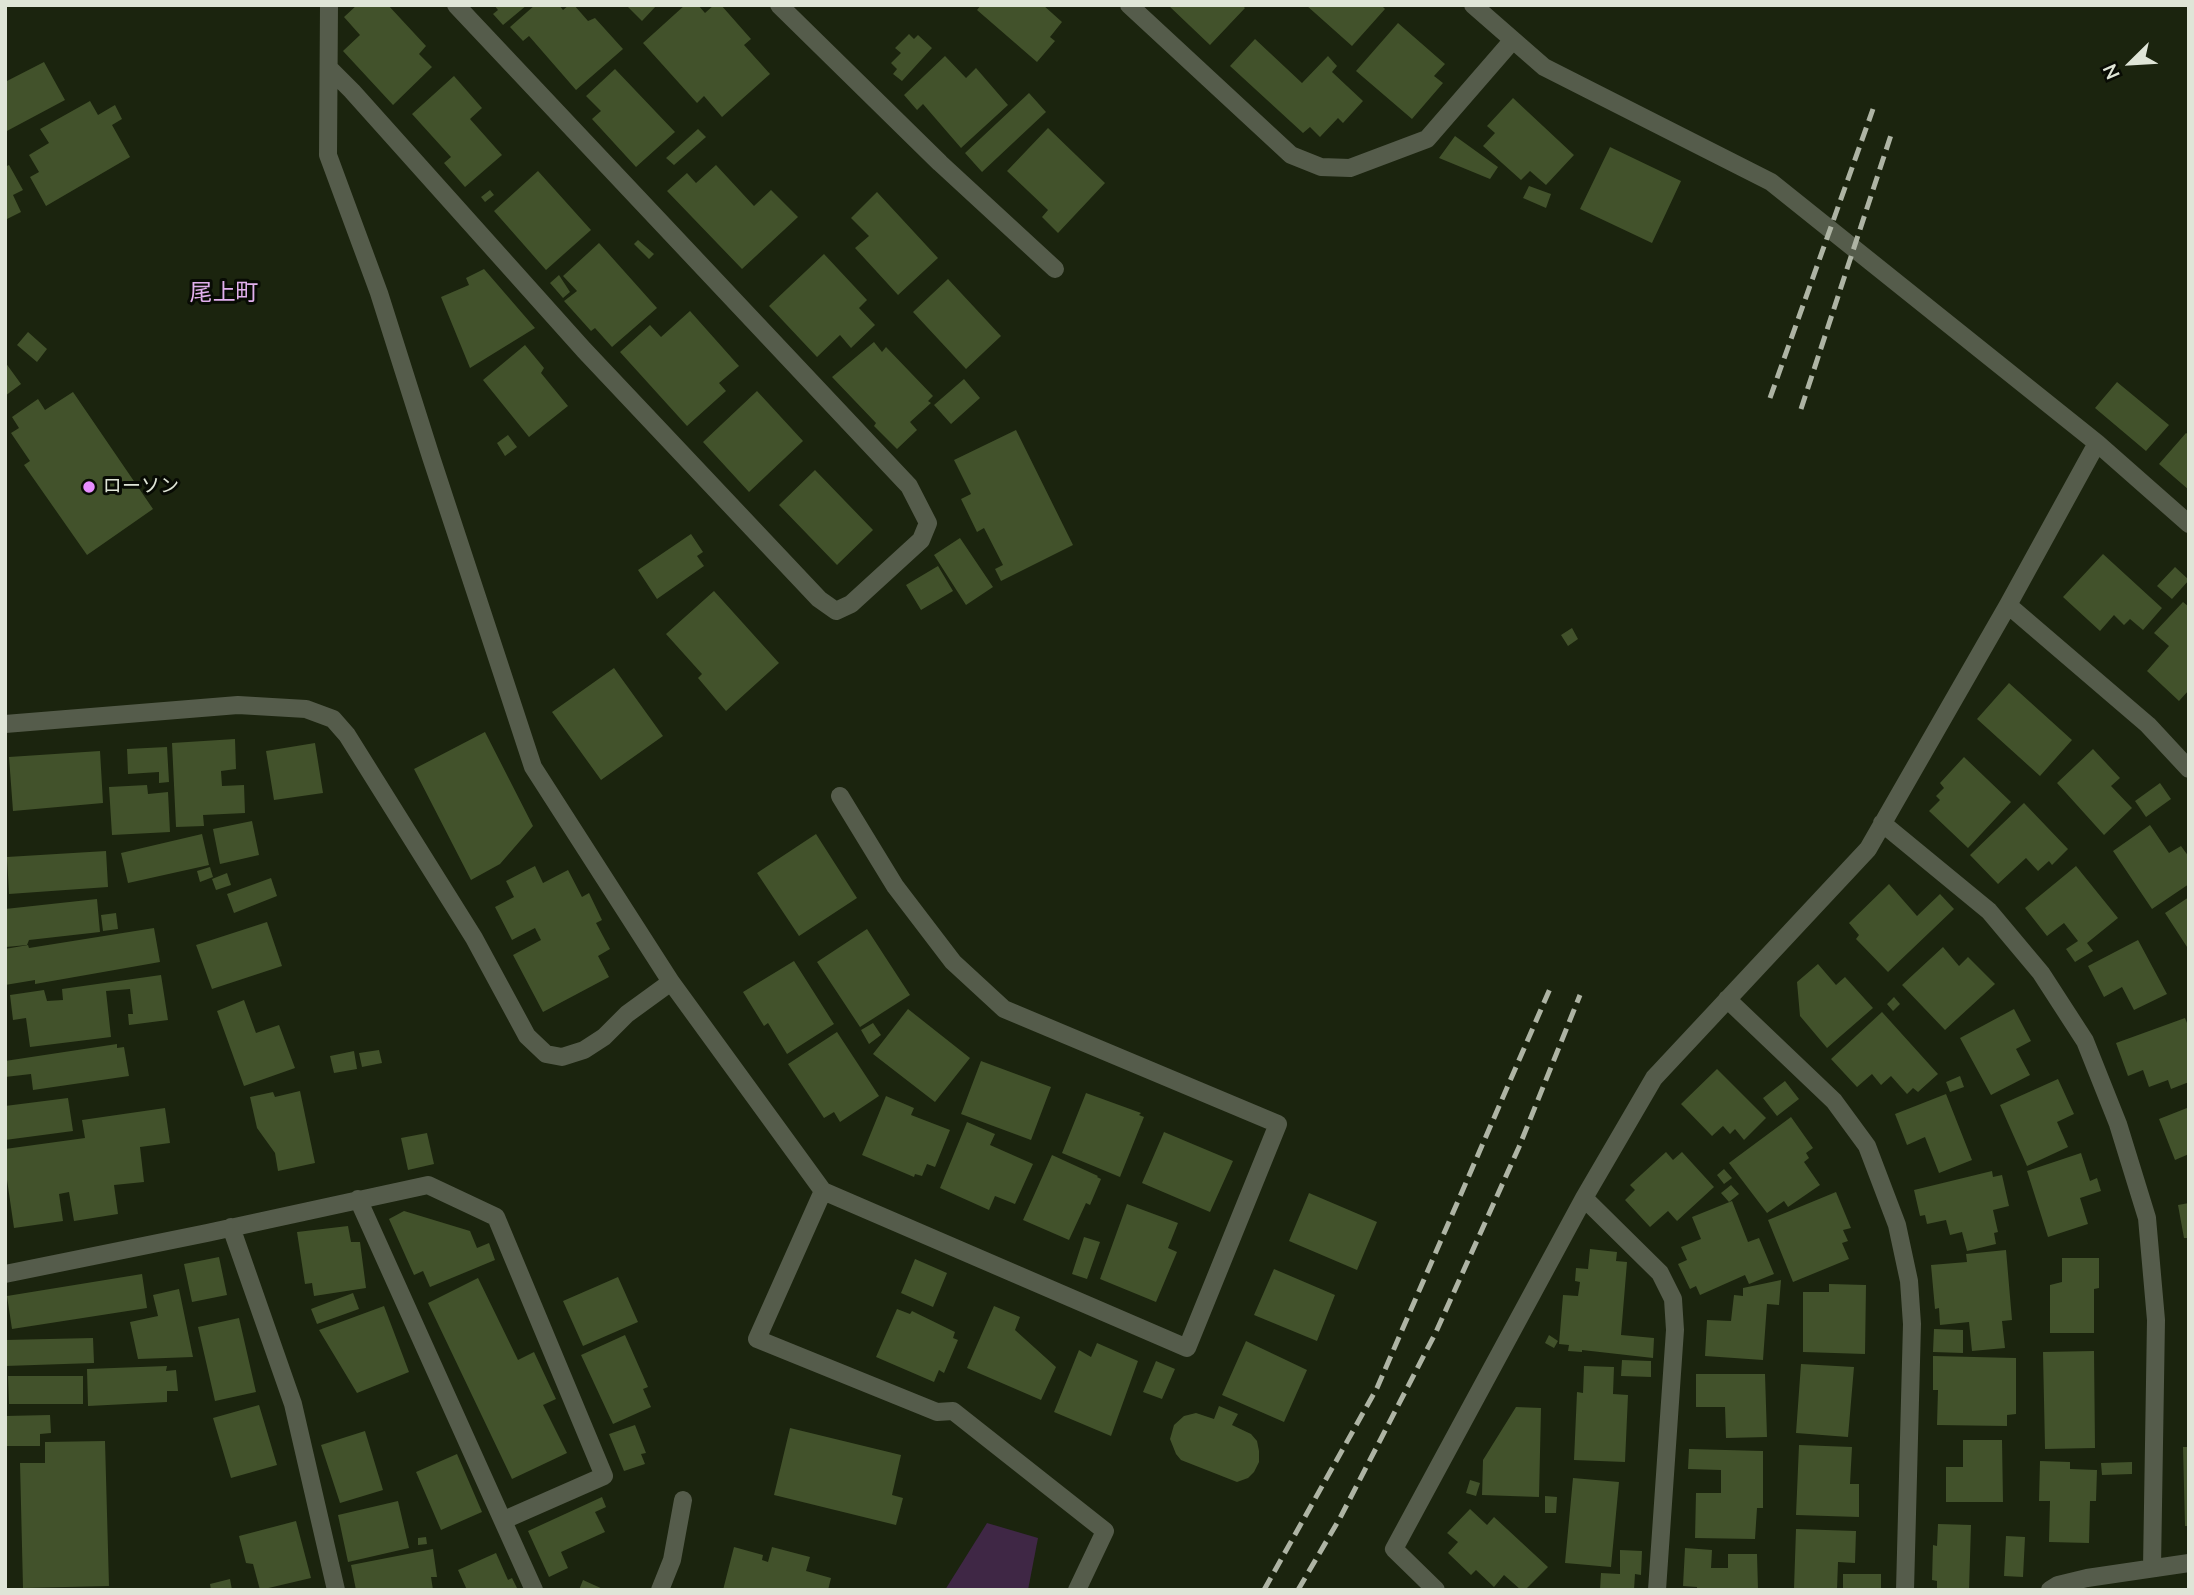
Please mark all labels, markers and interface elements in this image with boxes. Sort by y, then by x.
north arrow [2096,28,2166,98]
text: N [2097,60,2127,83]
district label: 尾上町 [190,280,258,308]
place label: ローソン [103,476,179,498]
marker: ローソン [81,479,97,495]

